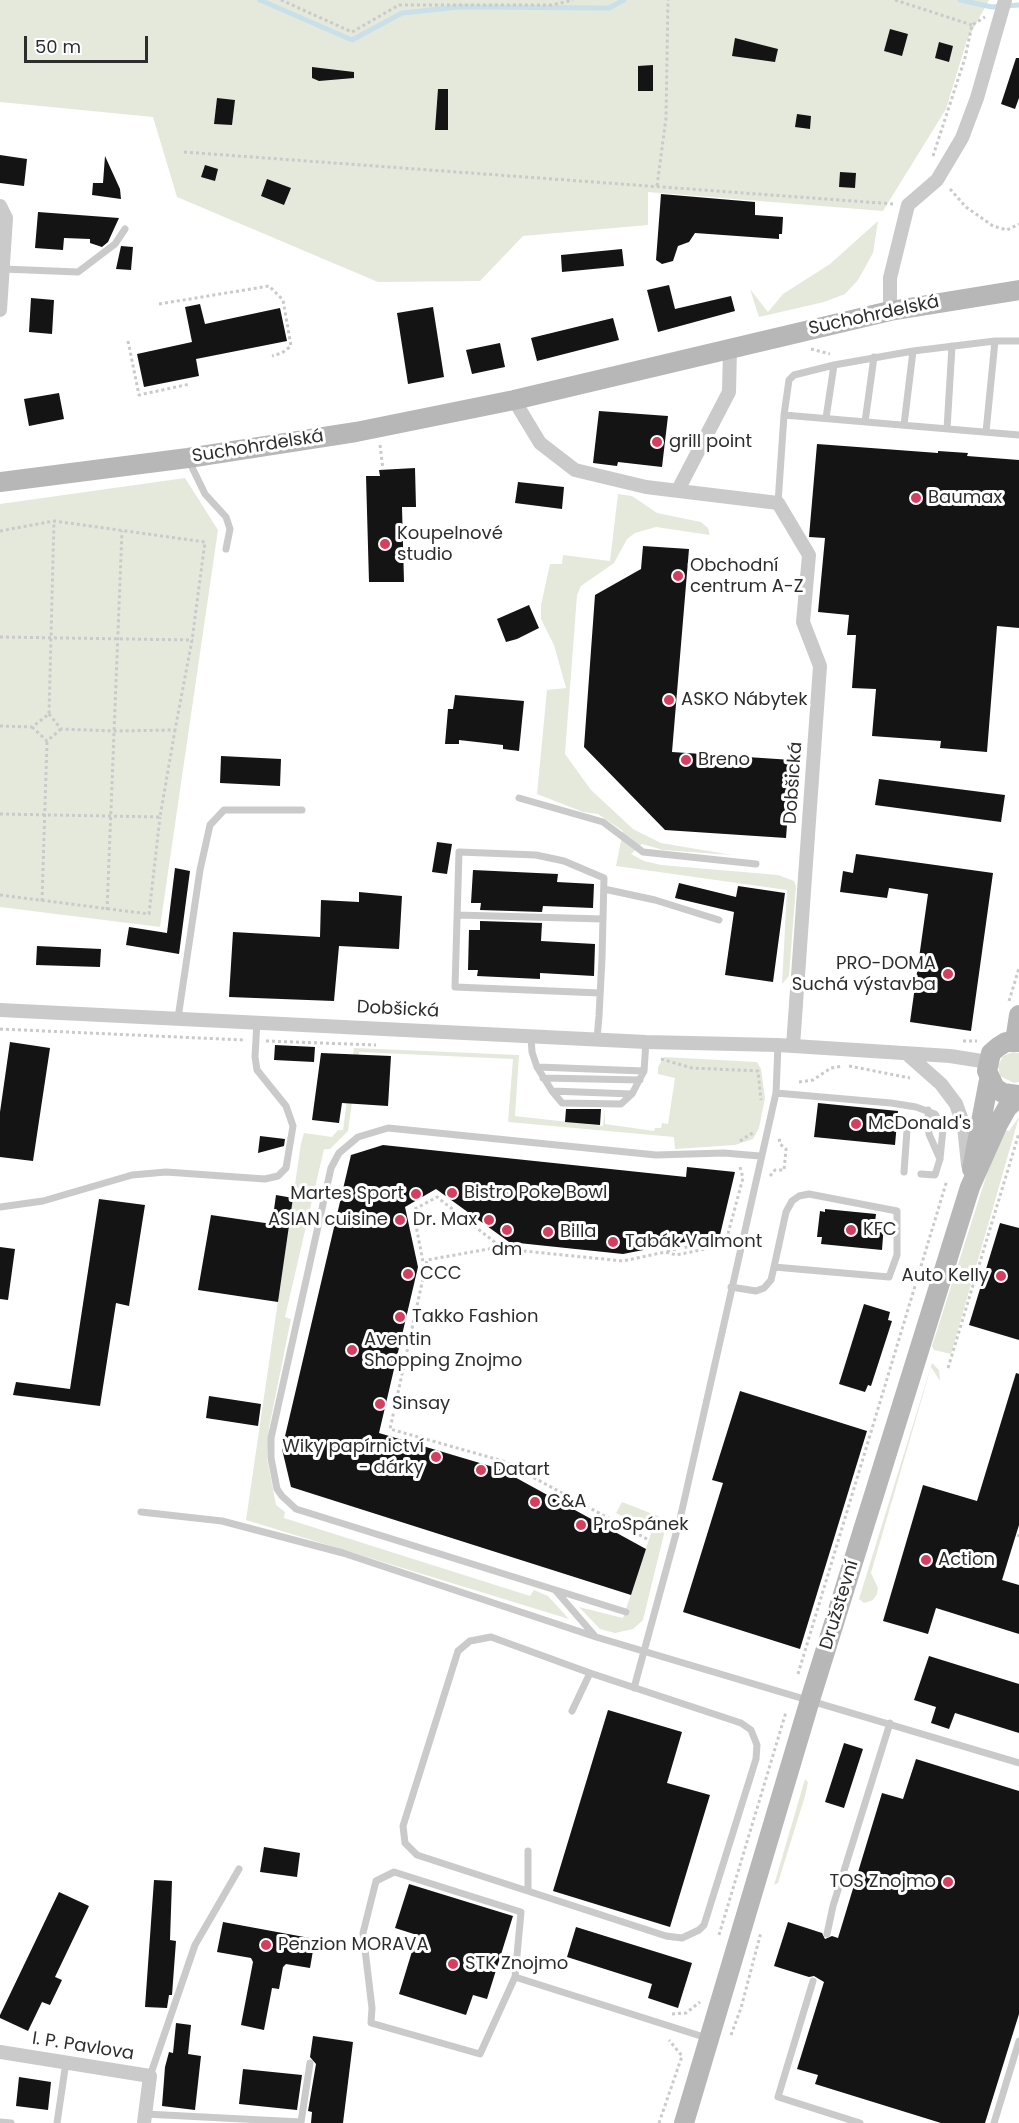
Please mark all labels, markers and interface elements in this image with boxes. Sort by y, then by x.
scale bar [27,24,152,62]
text: 50 m [35,34,81,59]
street label: Suchohrdelská [807,292,941,340]
street label: Suchohrdelská [191,426,325,468]
place label: grill point [669,431,752,453]
marker: grill point [650,435,664,449]
place label: Baumax [928,487,1002,509]
marker: Baumax [909,491,923,505]
place label: Koupelnové studio [397,523,503,566]
marker: Koupelnové studio [378,537,392,551]
place label: Obchodní centrum A-Z [690,555,804,598]
marker: Obchodní centrum A-Z [671,569,685,583]
place label: ASKO Nábytek [681,689,808,711]
marker: ASKO Nábytek [662,693,676,707]
street label: Dobšická [780,741,808,825]
place label: Breno [698,749,750,771]
marker: Breno [679,753,693,767]
place label: PRO-DOMA Suchá výstavba [792,953,936,996]
marker: PRO-DOMA Suchá výstavba [941,967,955,981]
street label: Dobšická [356,997,440,1023]
place label: McDonald's [868,1113,971,1135]
marker: McDonald's [849,1117,863,1131]
place label: Bistro Poke Bowl [464,1182,607,1204]
place label: Martes Sport [290,1183,404,1205]
marker: Bistro Poke Bowl [445,1186,459,1200]
marker: Martes Sport [409,1187,423,1201]
place label: ASIAN cuisine [268,1209,388,1231]
place label: Dr. Max [413,1209,477,1231]
marker: ASIAN cuisine [393,1213,407,1227]
marker: Dr. Max [482,1213,496,1227]
place label: KFC [863,1219,897,1241]
place label: Billa [560,1221,596,1243]
marker: dm [500,1223,514,1237]
marker: KFC [844,1223,858,1237]
marker: Billa [541,1225,555,1239]
place label: Tabák Valmont [625,1231,762,1253]
marker: Tabák Valmont [606,1235,620,1249]
place label: dm [492,1239,522,1261]
place label: CCC [420,1263,462,1285]
place label: Auto Kelly [902,1265,989,1287]
marker: CCC [401,1267,415,1281]
marker: Auto Kelly [994,1269,1008,1283]
place label: Takko Fashion [412,1306,538,1328]
marker: Takko Fashion [393,1310,407,1324]
place label: Aventin Shopping Znojmo [364,1329,522,1372]
marker: Aventin Shopping Znojmo [345,1343,359,1357]
place label: Sinsay [392,1393,450,1415]
marker: Sinsay [373,1397,387,1411]
place label: Wiky papírnictví - dárky [282,1436,424,1478]
marker: Wiky papírnictví - dárky [429,1450,443,1464]
place label: Datart [493,1459,550,1481]
marker: Datart [474,1463,488,1477]
place label: C&A [547,1491,586,1513]
marker: C&A [528,1495,542,1509]
place label: ProSpánek [593,1514,689,1536]
marker: ProSpánek [574,1518,588,1532]
place label: Action [938,1549,995,1571]
marker: Action [919,1553,933,1567]
street label: Družstevní [816,1558,864,1652]
place label: TOS Znojmo [829,1871,936,1893]
marker: TOS Znojmo [941,1875,955,1889]
place label: Penzion MORAVA [278,1934,429,1956]
marker: Penzion MORAVA [259,1938,273,1952]
place label: STK Znojmo [465,1953,568,1975]
marker: STK Znojmo [446,1957,460,1971]
street label: I. P. Pavlova [30,2028,136,2066]

